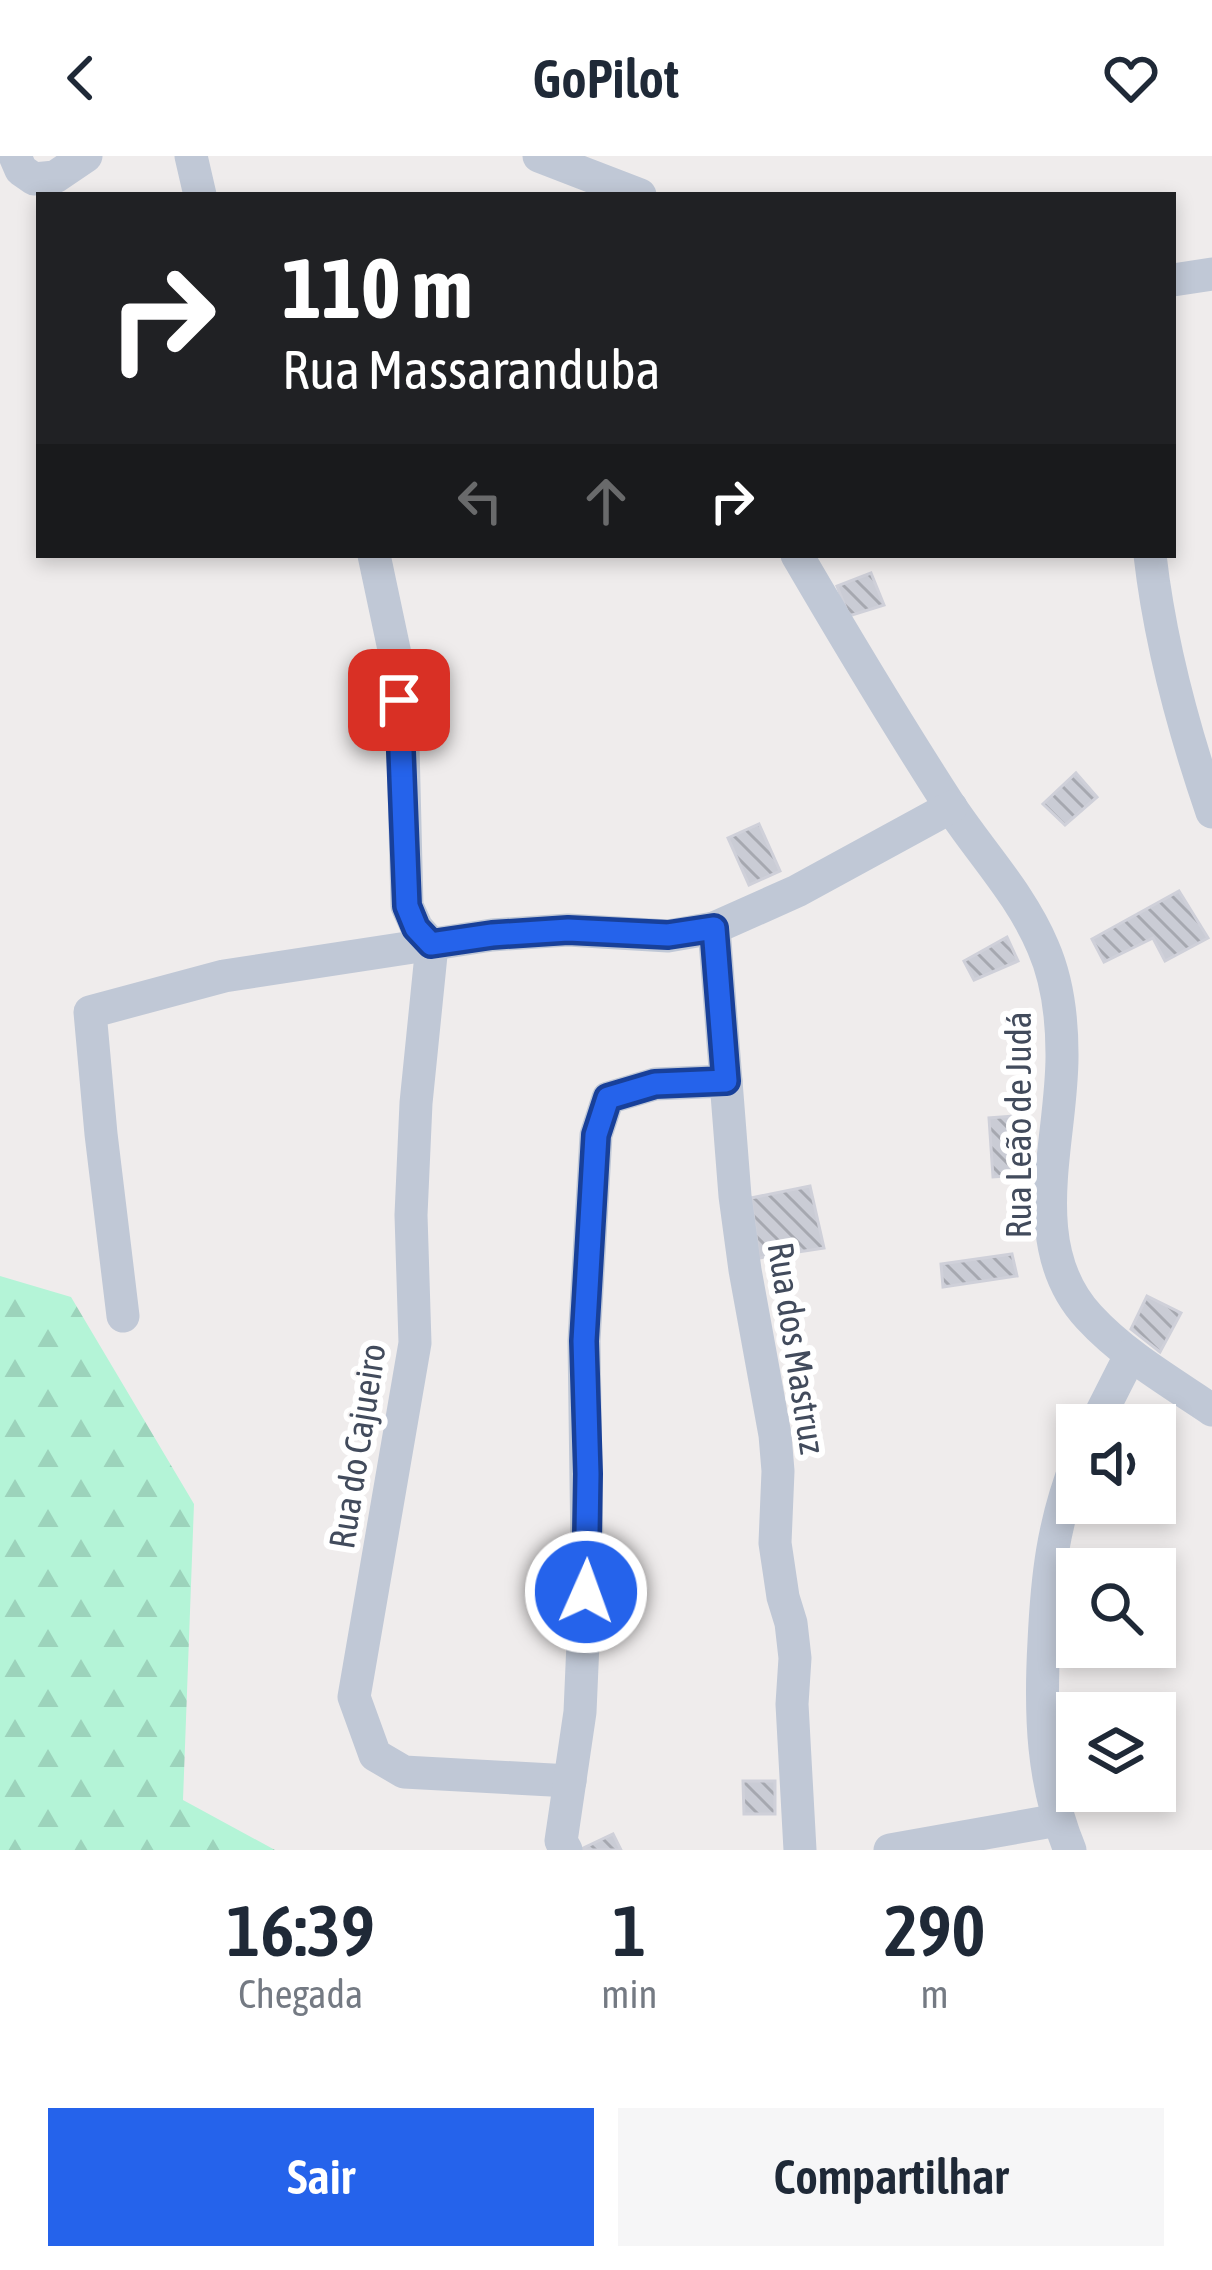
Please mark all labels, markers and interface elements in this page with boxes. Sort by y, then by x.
icon: back [48,45,114,111]
icon: heart [1098,45,1164,111]
text: GoPilot [533,48,679,109]
icon: right [84,240,240,396]
text: 110 m [282,240,472,336]
text: Rua Massaranduba [282,339,661,400]
icon: left [447,468,513,534]
icon: ahead [573,468,639,534]
icon: right [699,468,765,534]
pin [348,649,450,751]
icon: arrive [366,667,432,733]
street label: Rua Leão de Judá [997,1012,1039,1238]
street label: Rua dos Mastruz [760,1239,834,1457]
street label: Rua do Cajueiro [320,1341,394,1551]
map controls [1056,1404,1176,1812]
button: sound [1056,1404,1176,1524]
position arrow [523,1529,649,1655]
button: search [1056,1548,1176,1668]
button: layers [1056,1692,1176,1812]
text: 16:39 [227,1889,375,1971]
text: 1 [612,1889,646,1971]
text: 290 [884,1889,985,1971]
text: Chegada [238,1972,363,2016]
text: min [601,1972,657,2016]
text: m [921,1972,949,2016]
button: Sair [48,2108,594,2246]
button: Compartilhar [618,2108,1164,2246]

